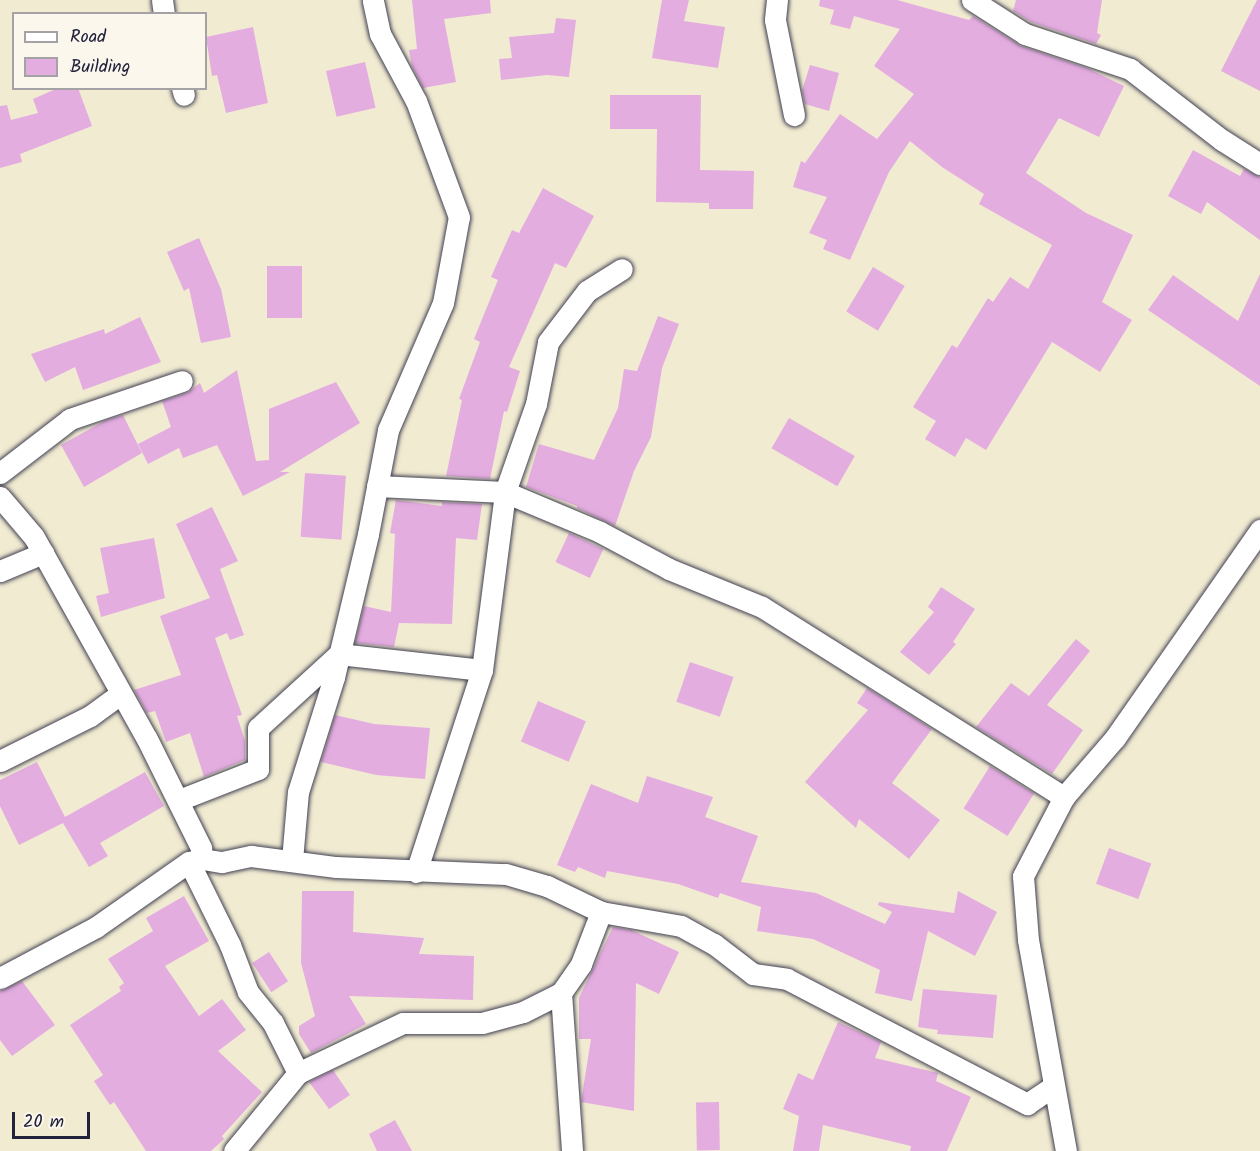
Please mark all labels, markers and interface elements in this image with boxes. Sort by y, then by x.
legend [12,12,207,90]
text: Road [70,23,106,52]
text: Building [70,53,130,82]
scale bar [15,1100,93,1138]
text: 20 m [23,1108,64,1137]

